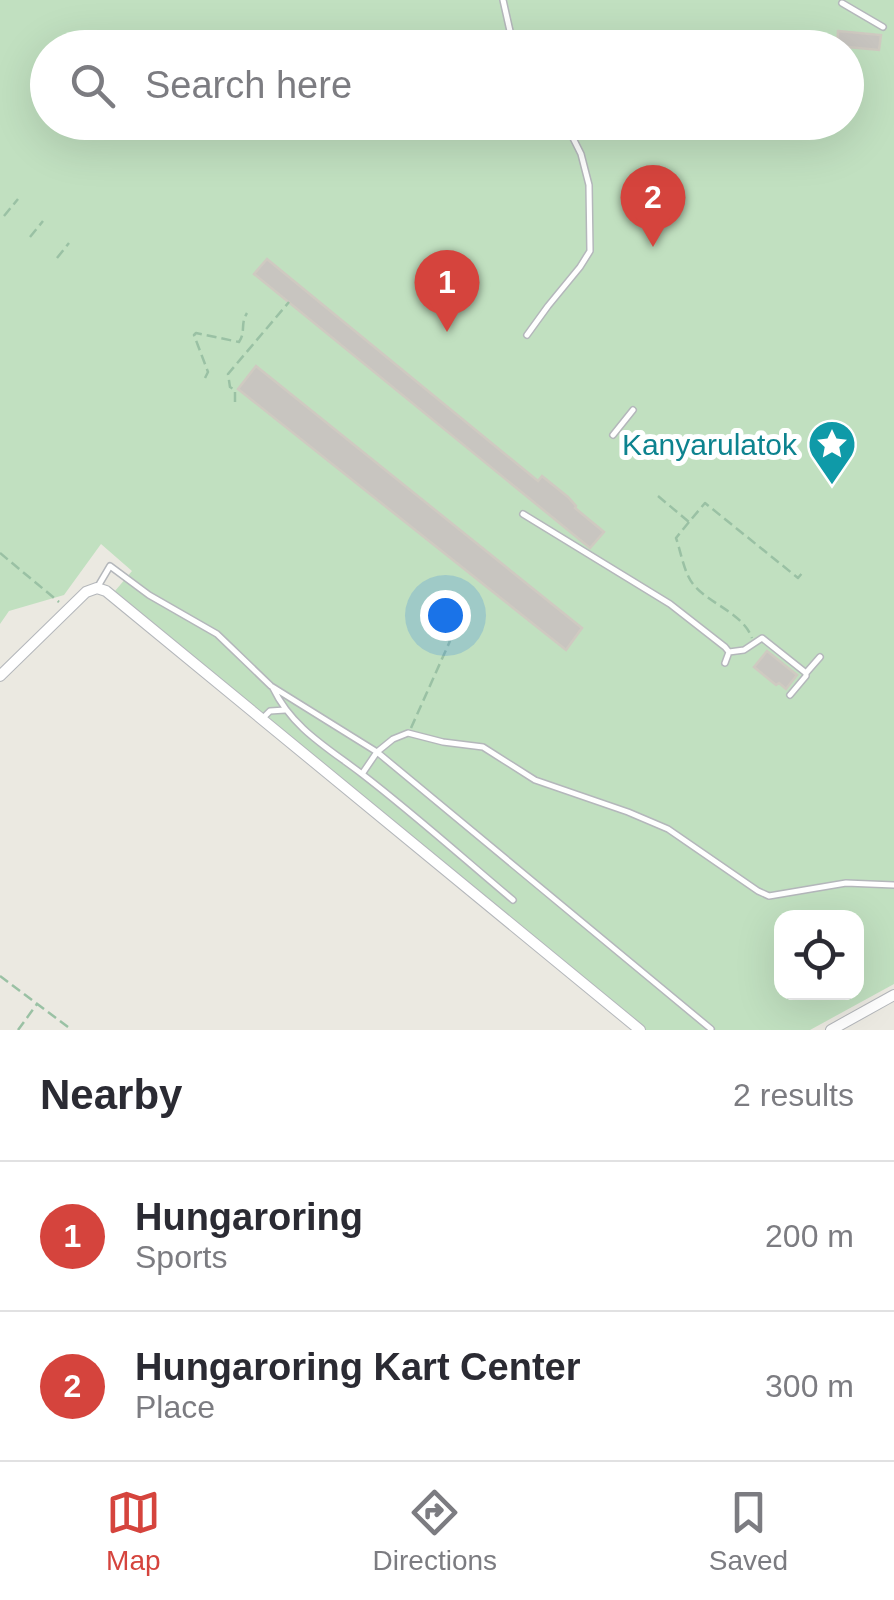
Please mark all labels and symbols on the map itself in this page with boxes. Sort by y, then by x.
pin: 2 [620,164,686,247]
pin: 1 [414,250,480,332]
place icon: Kanyarulatok [806,418,858,486]
place label: Kanyarulatok [622,428,798,461]
your location [420,590,471,641]

